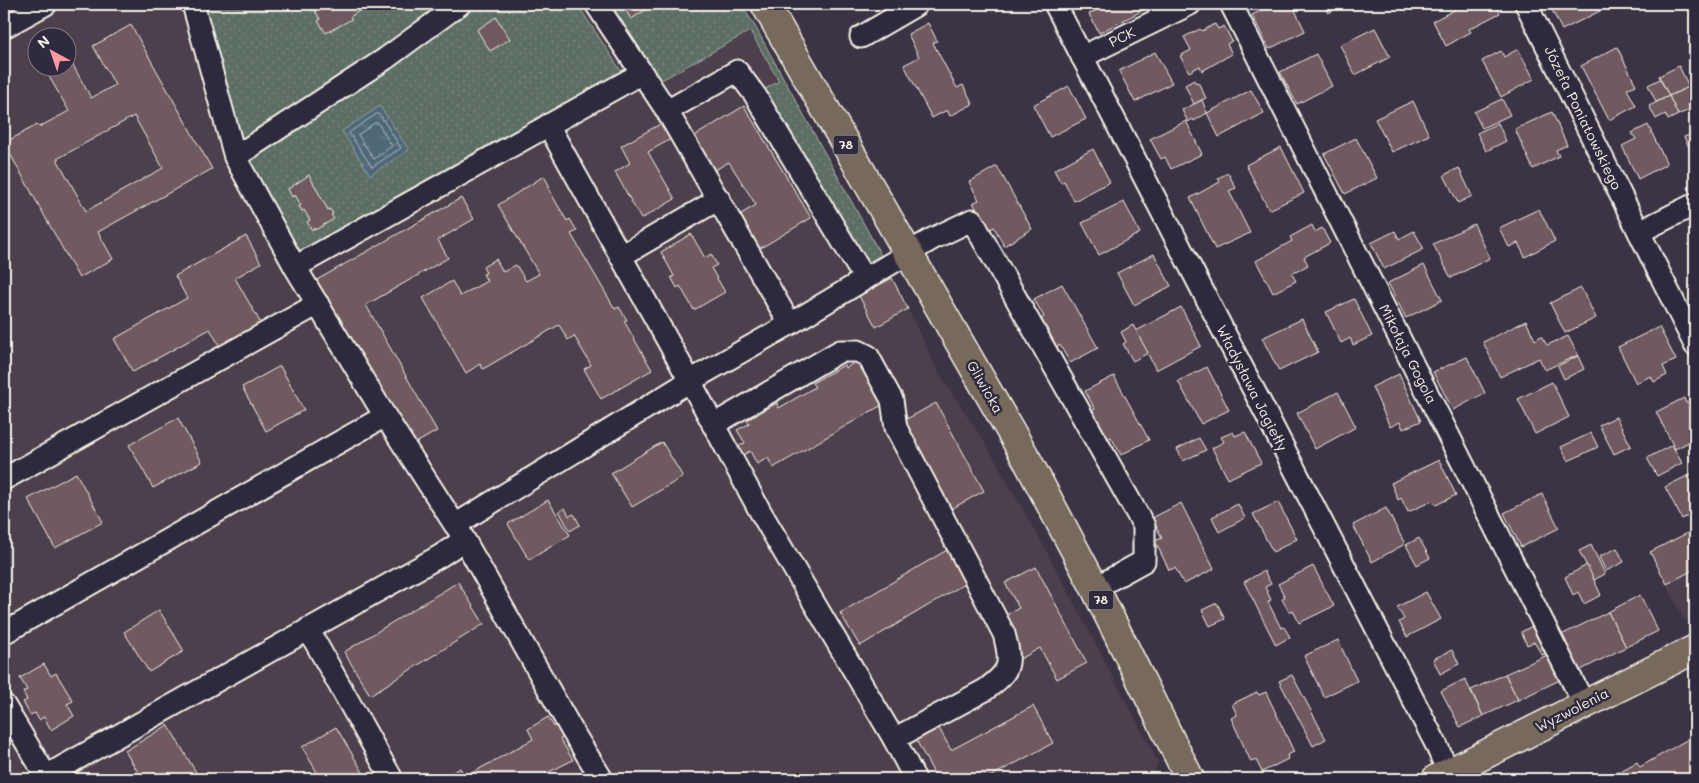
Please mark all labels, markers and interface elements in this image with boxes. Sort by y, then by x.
street label: PCK [1105,22,1139,51]
north arrow [28,28,78,78]
text: N [33,31,54,52]
street label: Józefa Poniatowskiego [1540,43,1627,193]
road number: 78 [834,136,858,154]
street label: Mikołaja Gogola [1375,301,1442,407]
street label: Władysława Jagiełły [1212,322,1292,454]
street label: Gliwicka [963,357,1008,416]
road number: 78 [1088,590,1114,610]
street label: Wyzwolenia [1532,683,1612,736]

